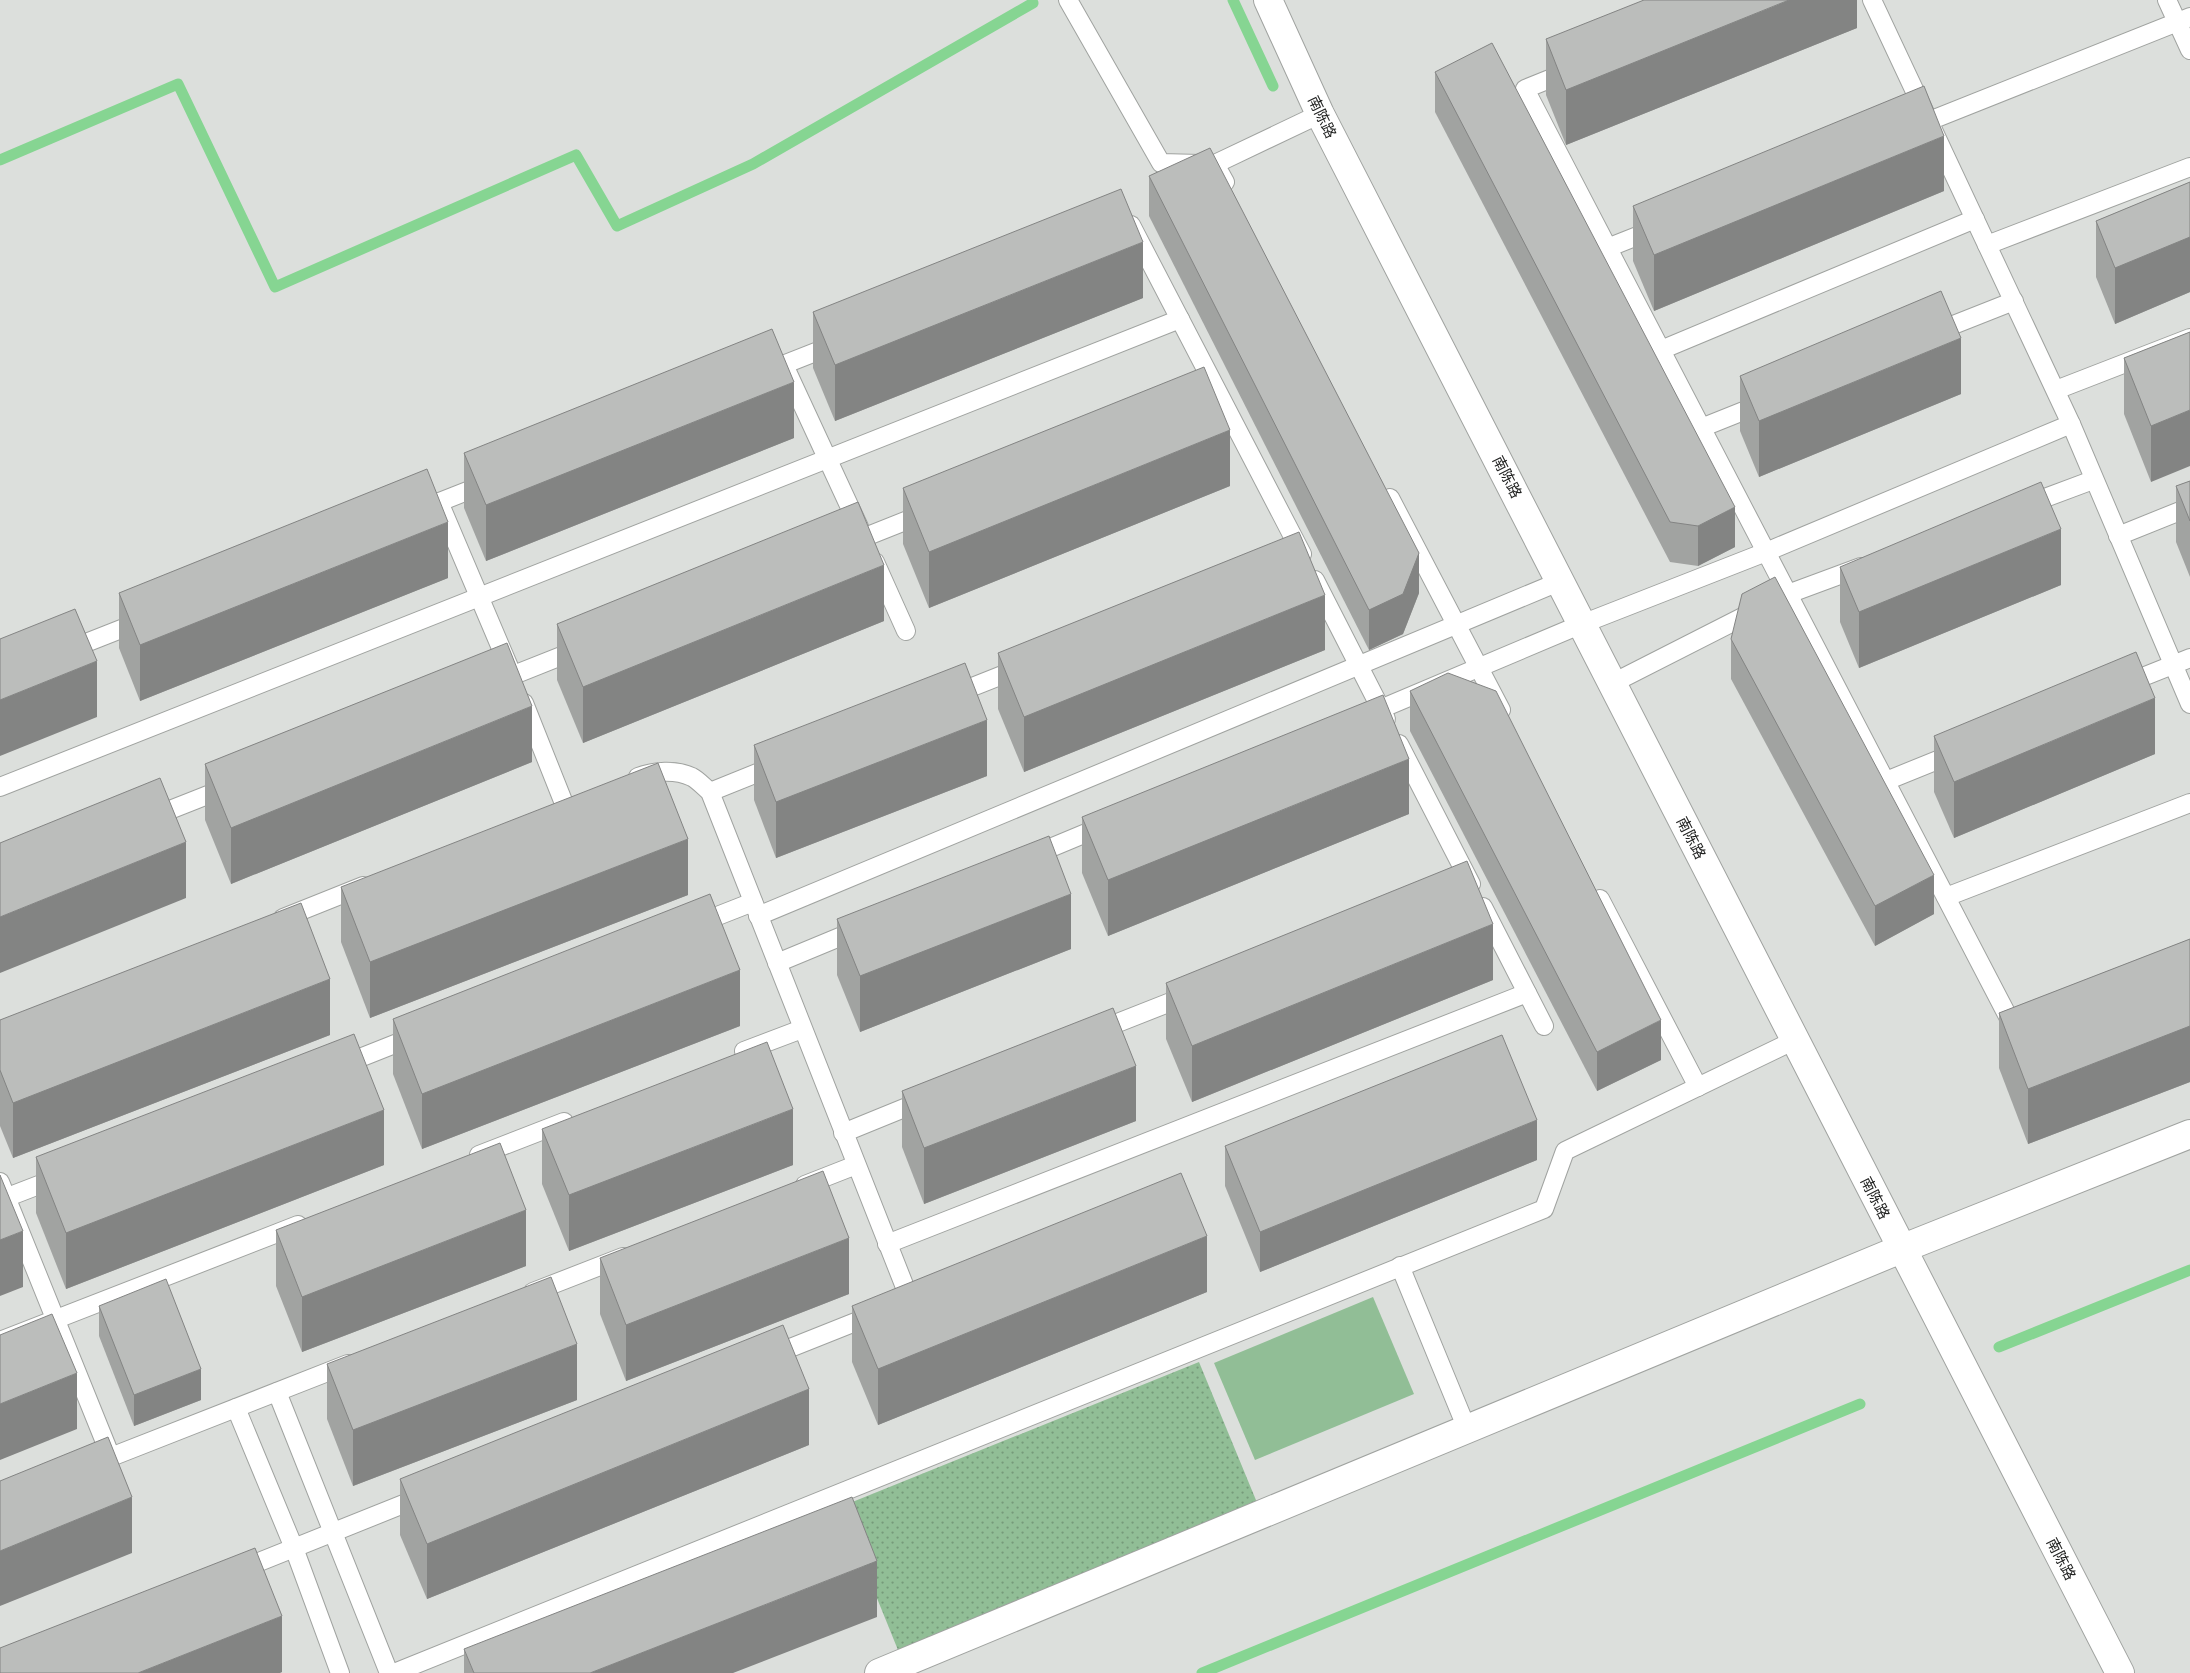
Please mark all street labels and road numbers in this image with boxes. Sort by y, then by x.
street label: 南陈路 [1303,92,1341,142]
street label: 南陈路 [1488,452,1526,502]
street label: 南陈路 [1672,813,1710,863]
street label: 南陈路 [1856,1173,1894,1223]
street label: 南陈路 [2042,1534,2080,1584]

